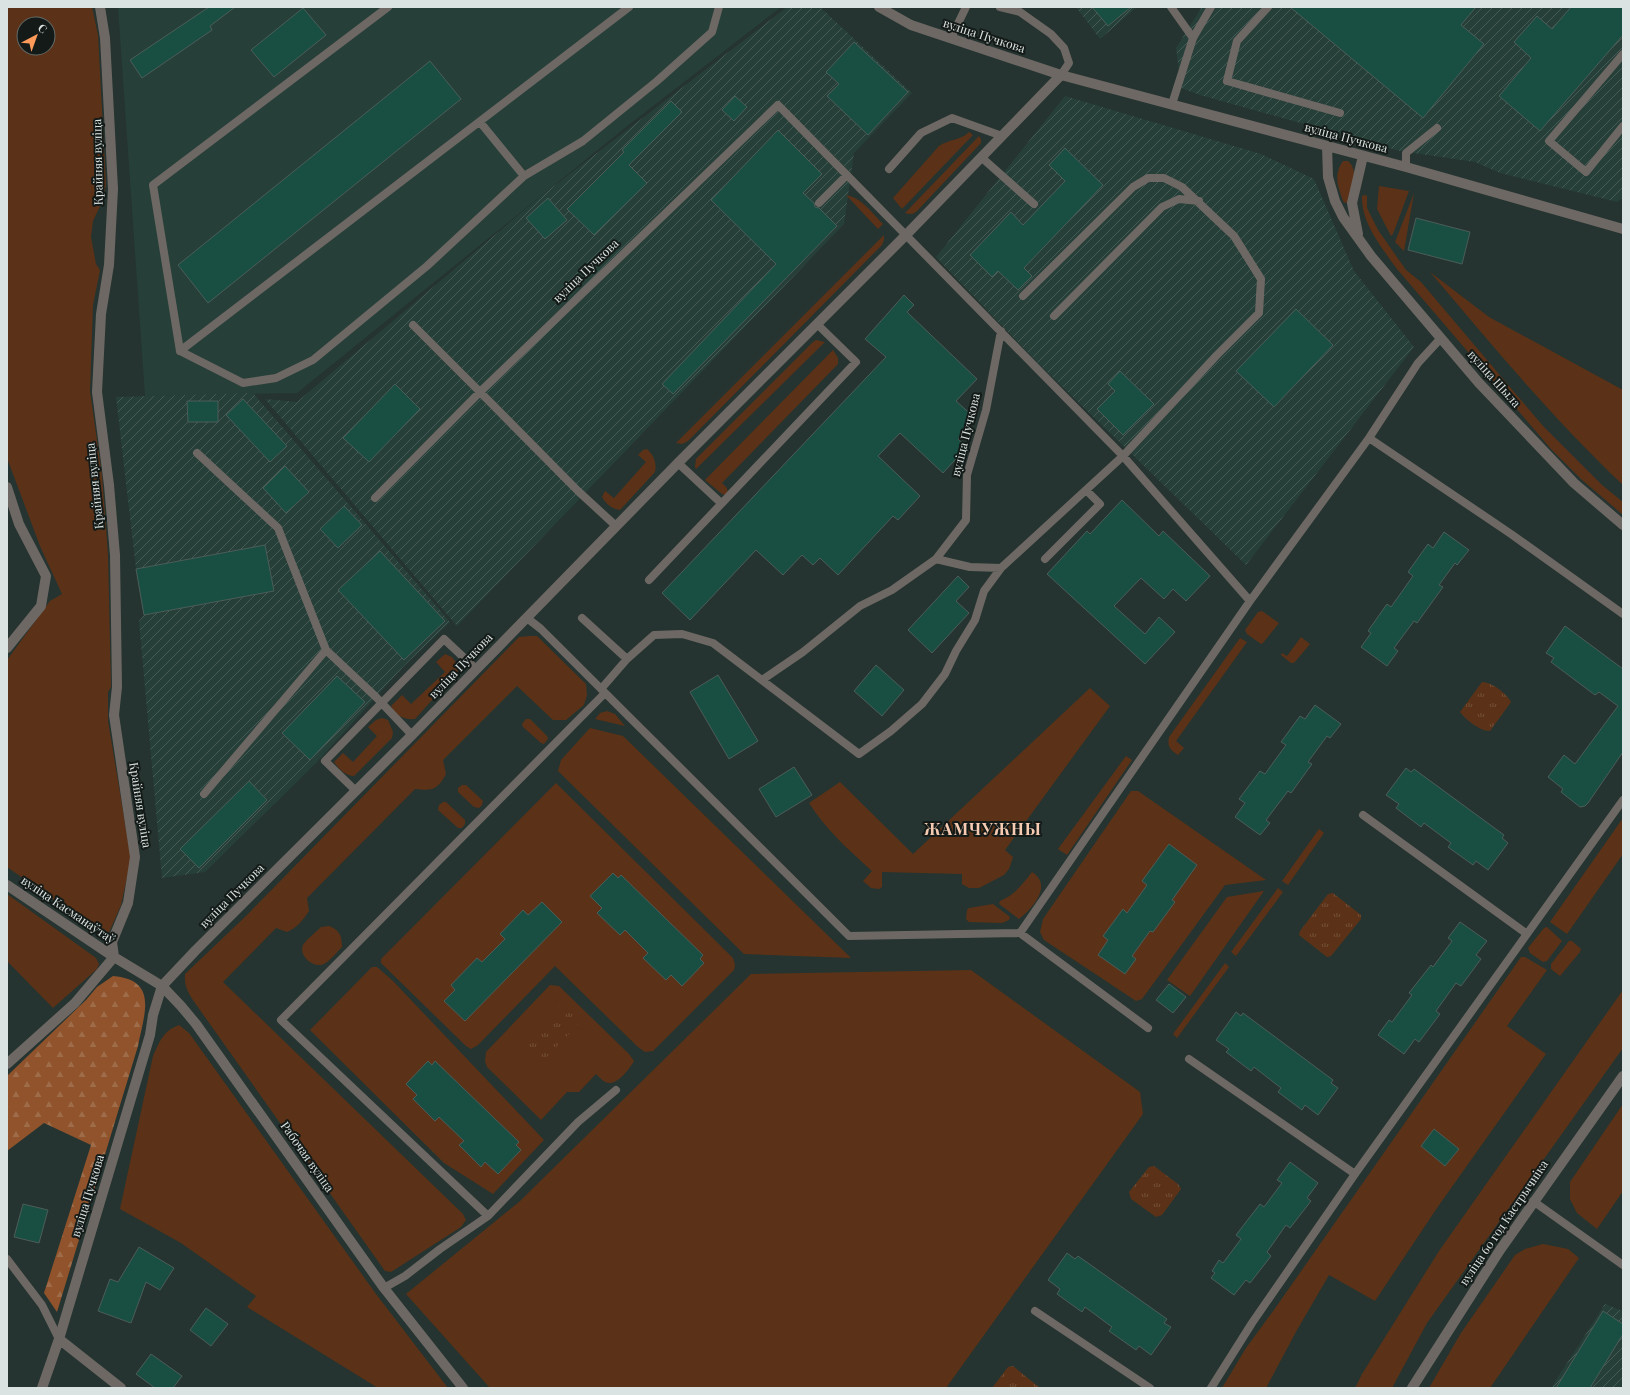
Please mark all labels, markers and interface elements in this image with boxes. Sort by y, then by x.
street label: вуліца Пучкова [941,14,1027,56]
north arrow [16,16,56,56]
text: С [35,20,51,36]
street label: вуліца Пучкова [1303,118,1390,156]
street label: Крайняя вуліца [88,119,106,205]
street label: вуліца Пучкова [549,235,622,306]
street label: вуліца Шыла [1465,346,1525,410]
street label: вуліца Пучкова [947,391,983,478]
street label: Крайняя вуліца [82,442,106,530]
street label: вуліца Пучкова [425,629,496,702]
street label: Крайняя вуліца [126,761,156,849]
district label: ЖАМЧУЖНЫ [923,818,1042,839]
street label: вуліца Пучкова [195,859,267,931]
street label: вуліца Касманаўтаў [18,872,119,947]
street label: Рабочая вуліца [278,1118,338,1195]
street label: вуліца Пучкова [67,1153,107,1239]
street label: вуліца 60 год Кастрычніка [1455,1157,1551,1288]

